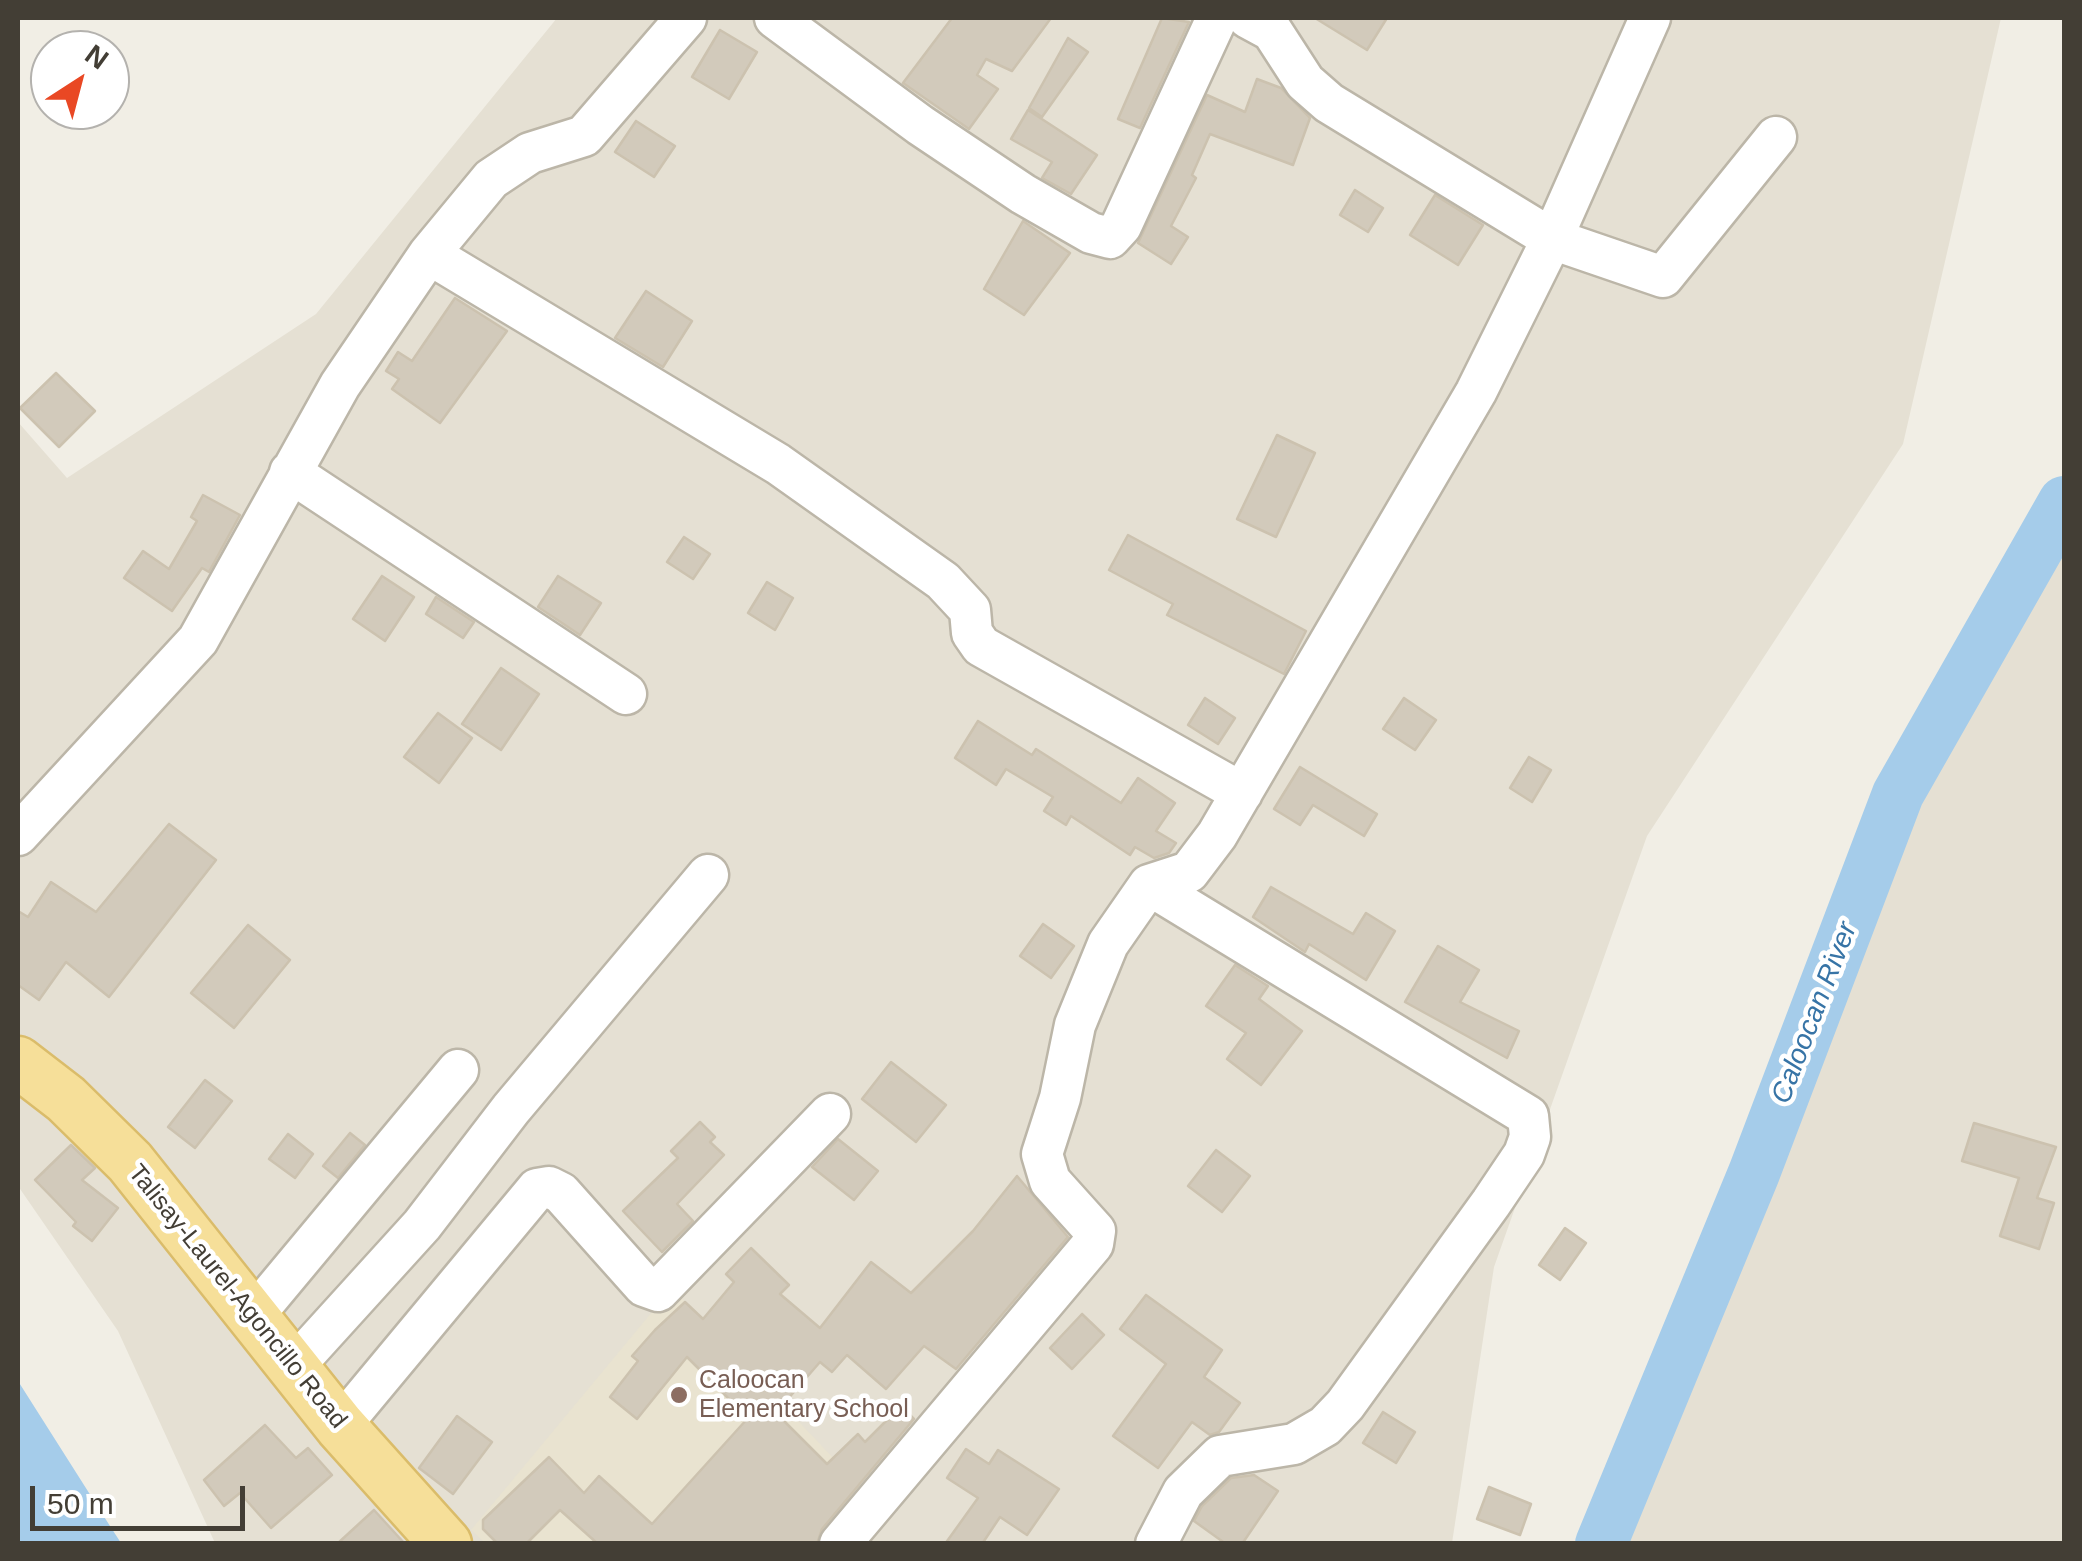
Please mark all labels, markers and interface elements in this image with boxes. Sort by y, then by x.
north arrow [30,30,130,130]
text: N [79,38,114,75]
water label: Caloocan River [1765,918,1865,1108]
street label: Talisay-Laurel-Agoncillo Road [121,1159,353,1435]
place label: Caloocan Elementary School [699,1366,909,1425]
marker: Caloocan Elementary School [668,1384,690,1406]
scale bar [35,1466,250,1528]
text: 50 m [47,1487,114,1520]

